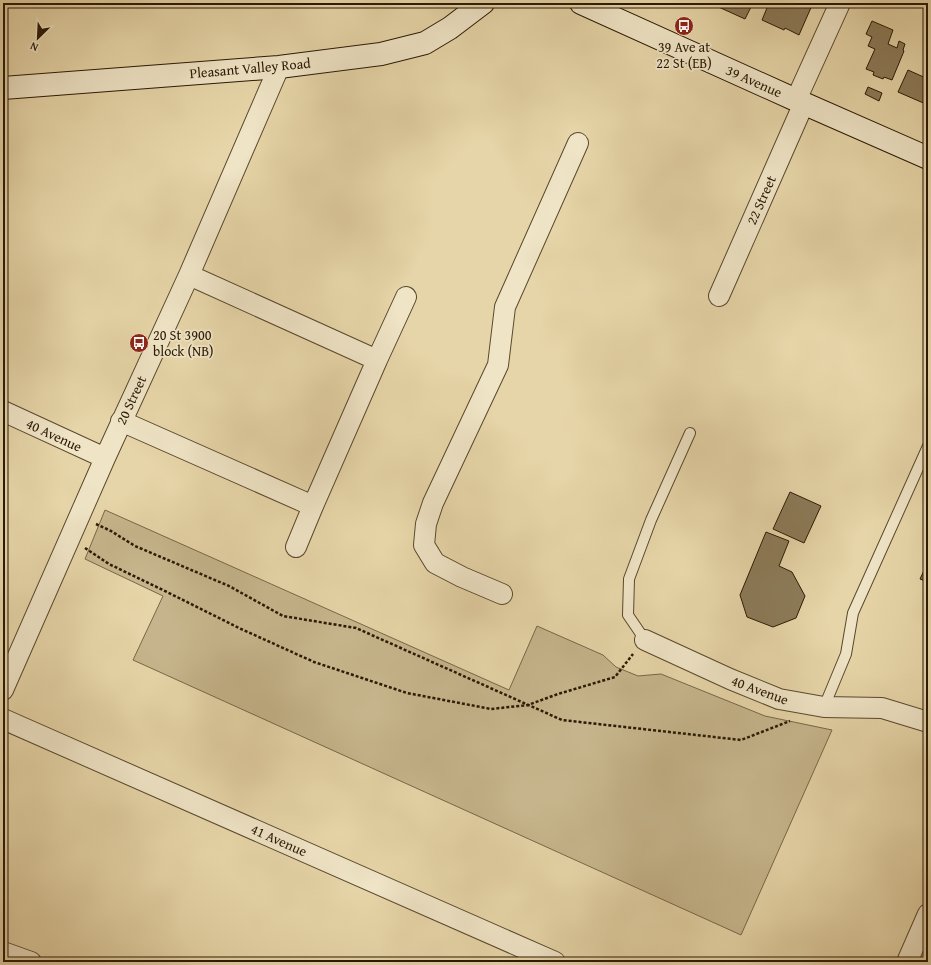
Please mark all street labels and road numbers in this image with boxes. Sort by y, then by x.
street label: Pleasant Valley Road [189,53,312,83]
street label: 39 Avenue [723,60,786,102]
street label: 22 Street [741,172,781,228]
street label: 20 Street [111,372,151,428]
street label: 40 Avenue [23,413,86,457]
street label: 40 Avenue [729,670,792,710]
street label: 41 Avenue [248,819,311,861]

